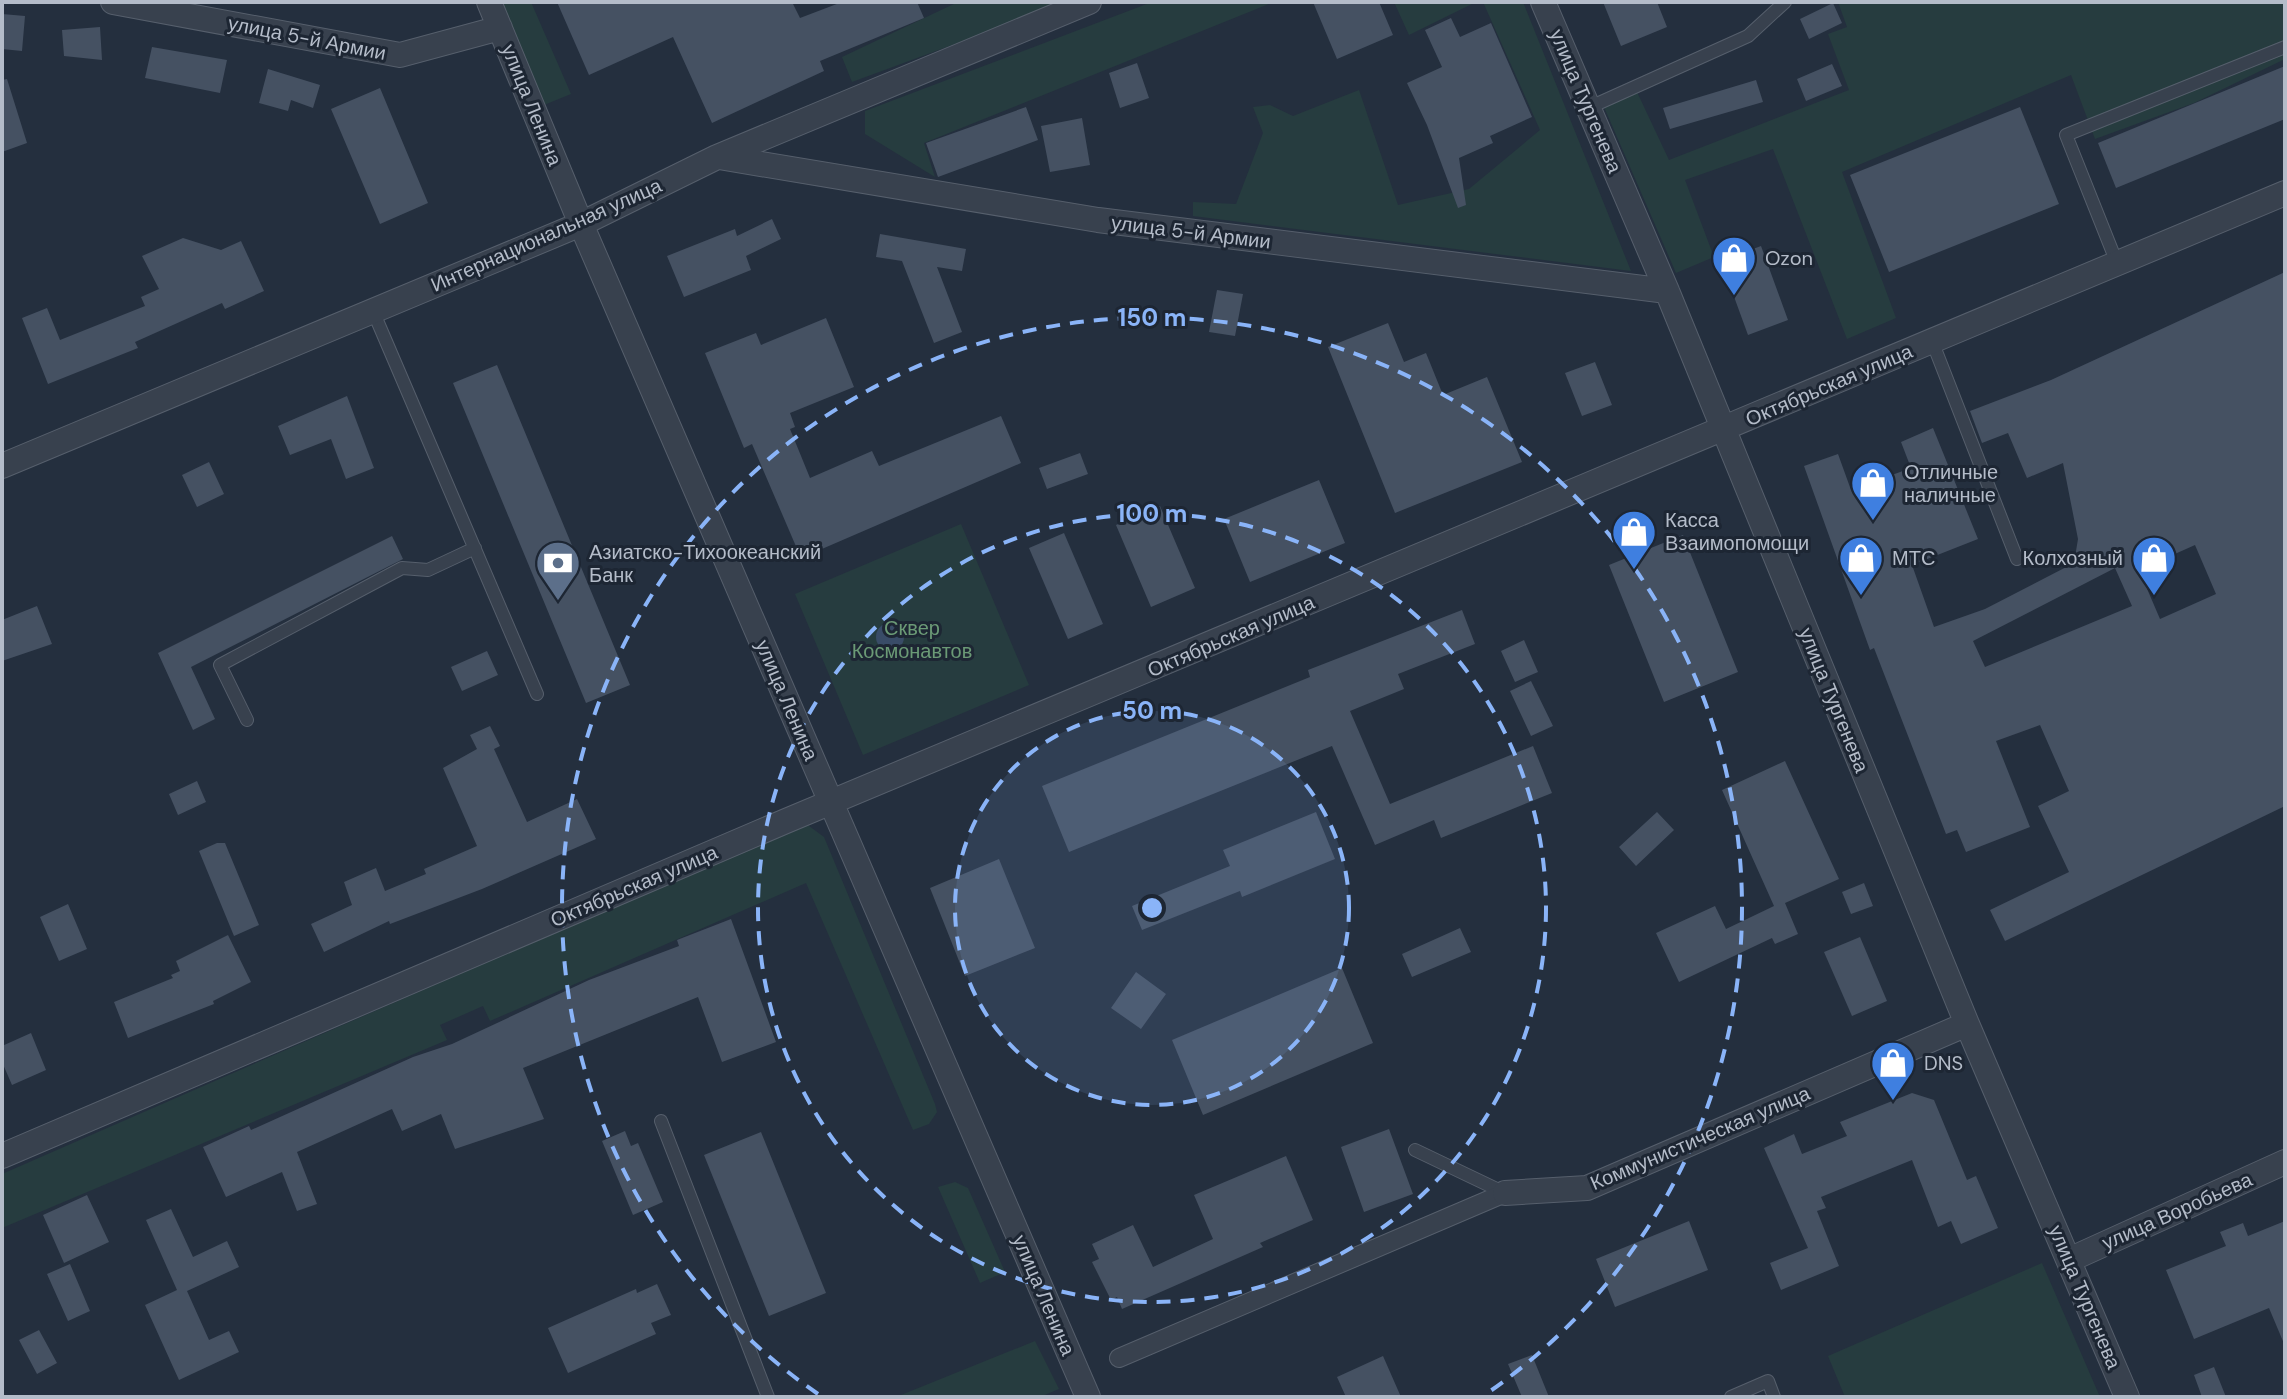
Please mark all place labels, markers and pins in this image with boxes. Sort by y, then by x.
shop icon: Ozon [1710,234,1758,297]
place label: Ozon [1765,245,1813,271]
shop icon: Отличные наличные [1849,459,1897,522]
place label: Отличные наличные [1904,459,1998,508]
place label: Касса Взаимопомощи [1665,507,1809,556]
shop icon: Касса Взаимопомощи [1610,508,1658,571]
shop icon: МТС [1837,534,1885,597]
shop icon: Колхозный [2130,534,2178,597]
bank icon: Азиатско-Тихоокеанский Банк [534,539,582,602]
place label: Азиатско-Тихоокеанский Банк [589,539,821,588]
place label: МТС [1892,545,1935,571]
place label: Колхозный [2023,545,2123,571]
centre of rings [1138,894,1166,922]
shop icon: DNS [1869,1039,1917,1102]
place label: DNS [1924,1050,1963,1076]

